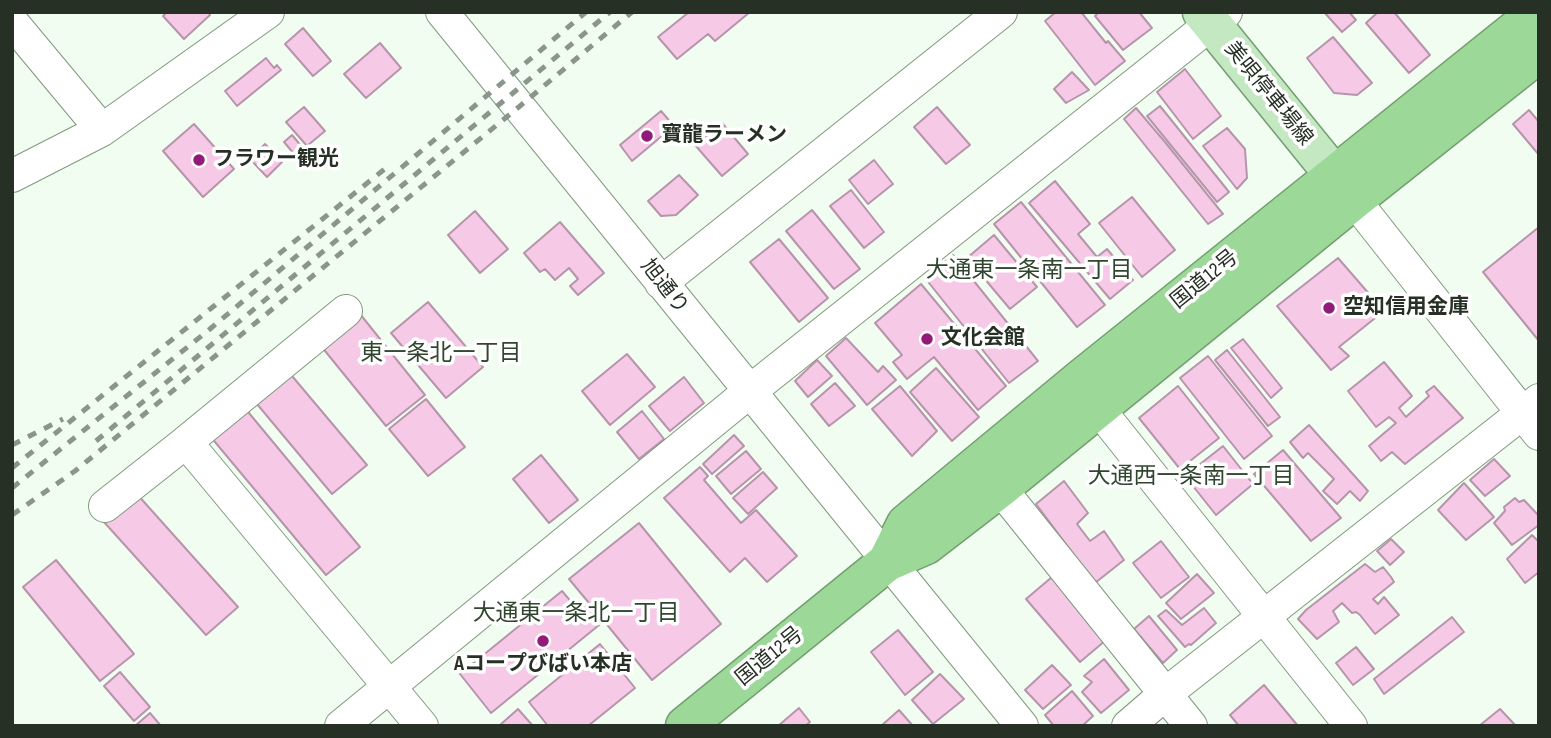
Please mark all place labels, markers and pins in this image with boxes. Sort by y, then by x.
place label: 寶龍ラーメン [661,123,787,149]
marker: 寶龍ラーメン [639,128,655,144]
place label: フラワー観光 [213,147,339,173]
marker: フラワー観光 [191,152,207,168]
place label: 空知信用金庫 [1343,295,1469,321]
marker: 空知信用金庫 [1321,300,1337,316]
place label: 文化会館 [941,326,1025,352]
marker: 文化会館 [919,331,935,347]
marker: Aコープびばい本店 [535,633,551,649]
place label: Aコープびばい本店 [454,652,632,678]

